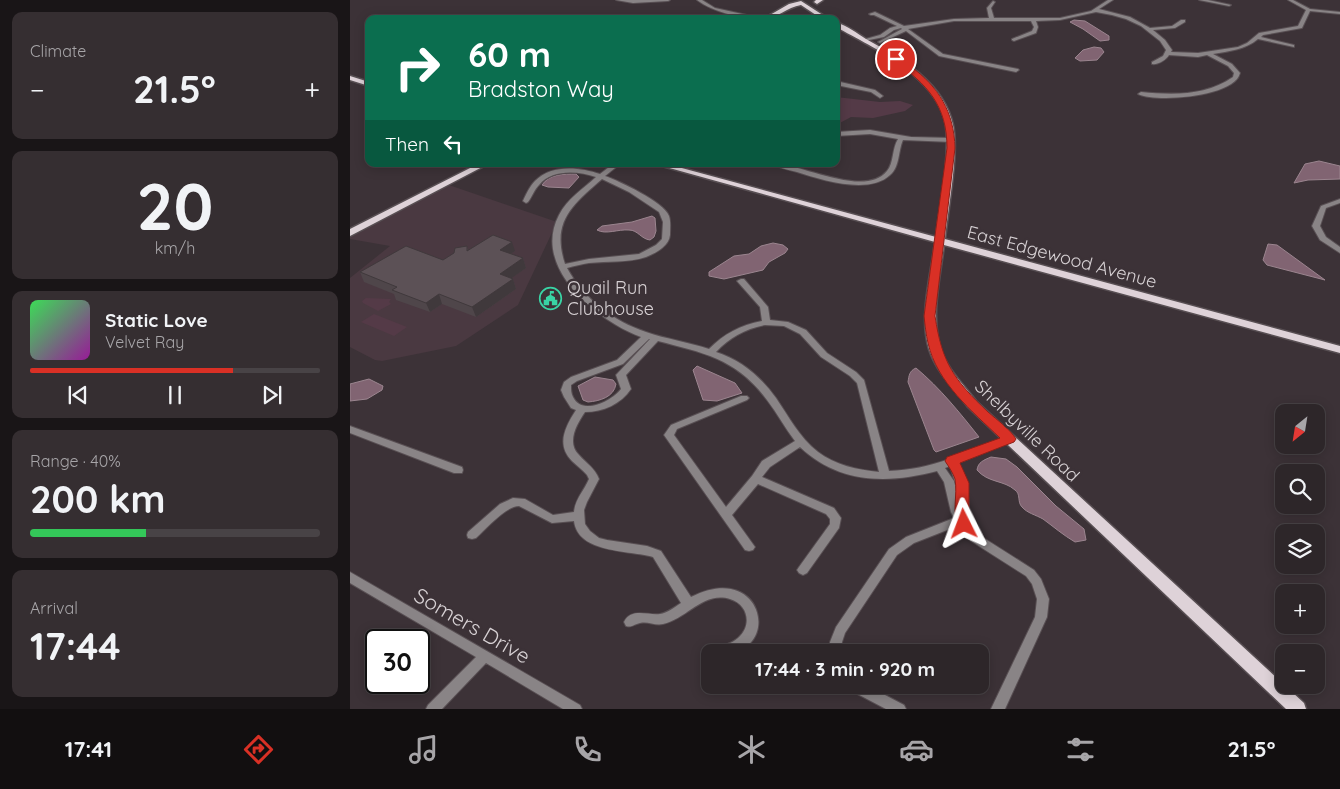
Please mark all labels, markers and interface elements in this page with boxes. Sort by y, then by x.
text: 60 m [468,32,551,76]
icon: right [385,35,450,100]
pin [875,38,917,80]
text: Climate [30,41,86,61]
icon: arrive [882,45,910,73]
text: 21.5° [133,65,216,113]
text: − [30,72,45,107]
text: + [304,72,320,107]
text: Bradston Way [468,75,614,103]
icon: left [439,130,467,158]
text: Then [385,132,429,156]
text: 20 [137,165,213,246]
street label: East Edgewood Avenue [965,220,1159,293]
text: km/h [155,238,195,258]
place label: Quail Run Clubhouse [567,276,654,320]
public building icon: Quail Run Clubhouse [539,286,563,310]
text: Static Love [105,308,208,332]
text: Velvet Ray [105,332,184,352]
street label: Shelbyville Road [970,375,1085,486]
icon: previous [64,381,92,409]
icon: pause [161,381,189,409]
icon: next [258,381,286,409]
north arrow [1275,404,1325,454]
map controls [1275,404,1325,694]
text: Range · 40% [30,451,121,471]
button: search [1275,464,1325,514]
text: 200 km [30,475,166,523]
position arrow [937,497,989,549]
button: layers [1275,524,1325,574]
street label: Somers Drive [410,581,535,669]
button: + [1275,584,1325,634]
text: Arrival [30,598,78,618]
text: 17:44 [30,622,121,670]
speed limit sign: 30 [365,629,430,694]
button: − [1275,644,1325,694]
text: 17:44 · 3 min · 920 m [755,657,935,681]
icon: directions [241,732,276,767]
icon: music [406,732,441,767]
icon: phone [570,732,605,767]
icon: climate [734,732,769,767]
icon: car [899,732,934,767]
icon: filters [1063,732,1098,767]
text: 17:41 [65,735,112,763]
text: 21.5° [1227,735,1275,763]

